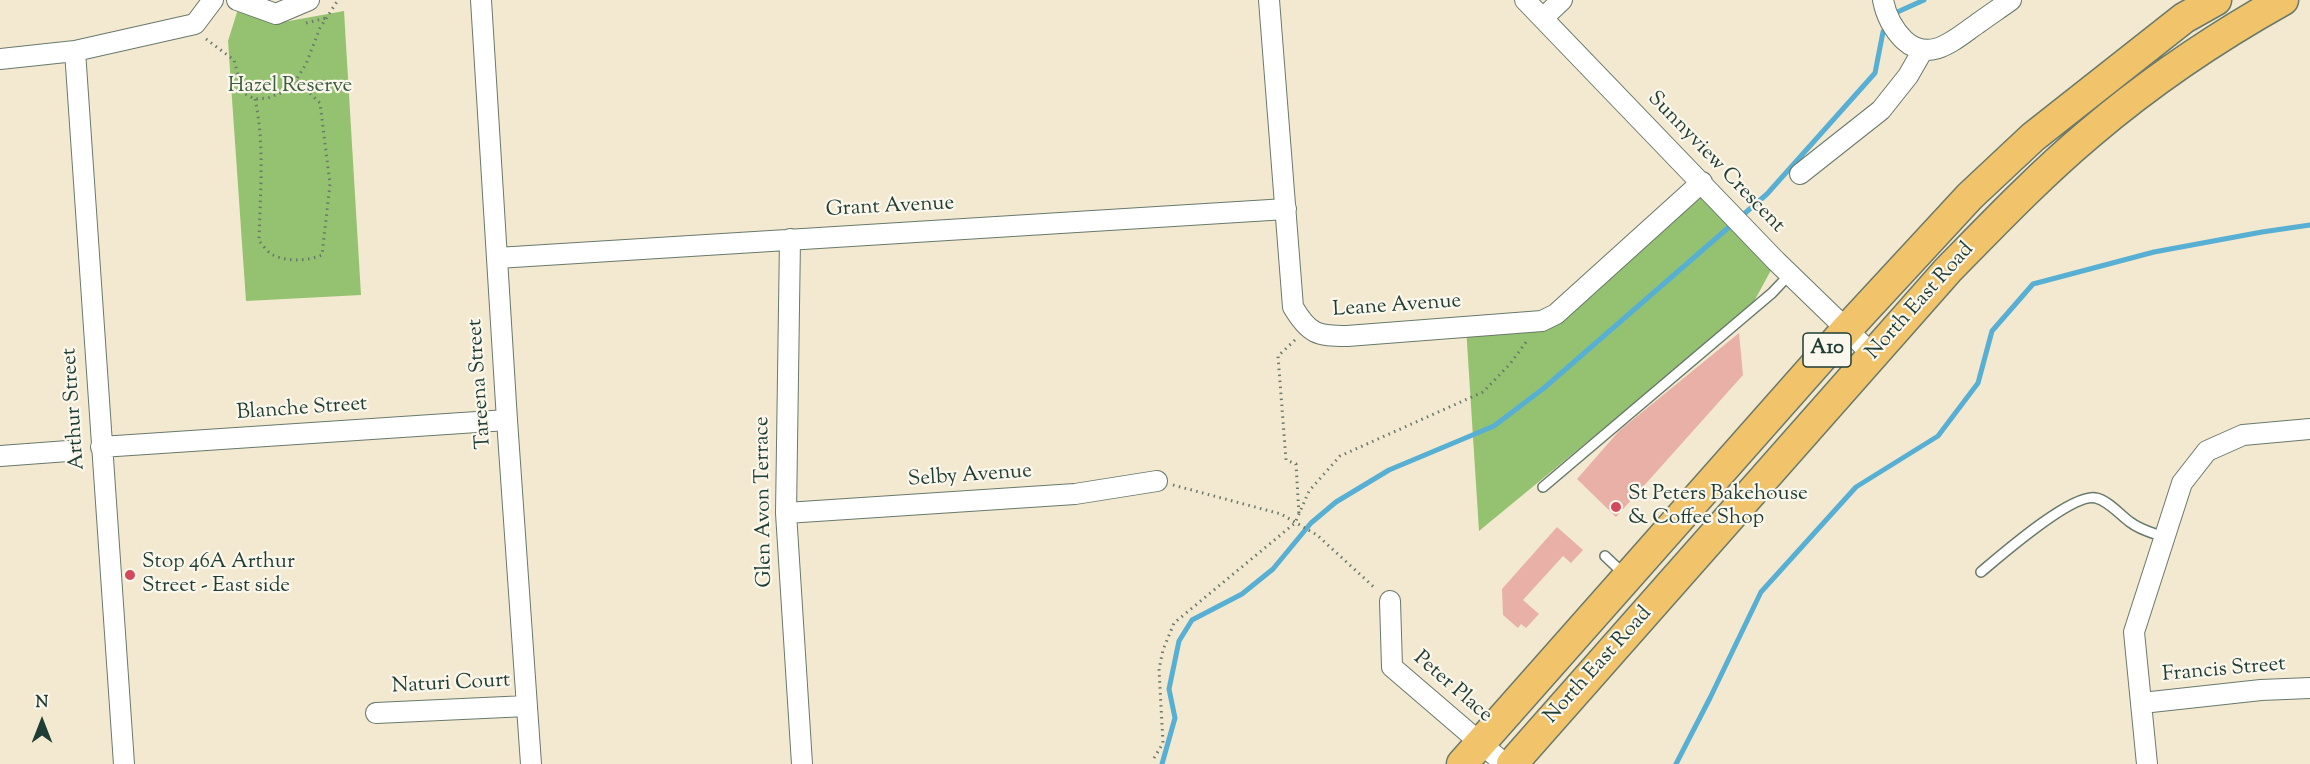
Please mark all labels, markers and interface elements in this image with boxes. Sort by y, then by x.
park label: Hazel Reserve [228,74,352,100]
street label: Sunnyview Crescent [1641,87,1789,239]
street label: Grant Avenue [825,192,955,224]
street label: North East Road [1862,238,1980,366]
street label: Leane Avenue [1332,290,1462,324]
street label: Tareena Street [464,318,498,450]
road number: A10 [1803,333,1851,367]
street label: Arthur Street [58,347,92,471]
street label: Blanche Street [236,393,368,427]
street label: Glen Avon Terrace [751,416,779,588]
street label: Selby Avenue [907,460,1033,494]
place label: St Peters Bakehouse & Coffee Shop [1628,482,1808,532]
marker: St Peters Bakehouse & Coffee Shop [1609,500,1623,514]
place label: Stop 46A Arthur Street - East side [142,550,295,600]
marker: Stop 46A Arthur Street - East side [123,568,137,582]
street label: North East Road [1540,602,1658,730]
street label: Peter Place [1407,647,1497,729]
street label: Francis Street [2161,653,2287,689]
street label: Naturi Court [391,669,511,701]
north arrow [12,692,72,752]
text: N [36,692,48,715]

